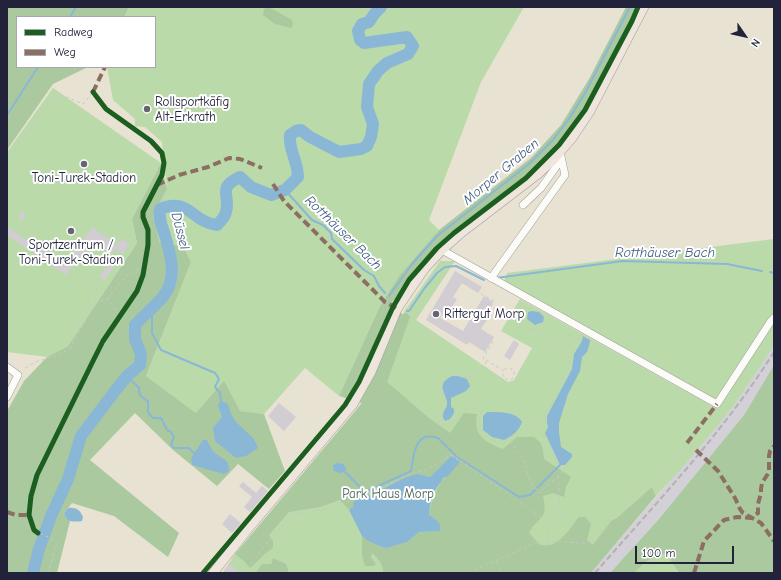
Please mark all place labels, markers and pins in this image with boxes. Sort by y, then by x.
place label: Rollsportkäfig Alt-Erkrath [155,94,229,125]
marker: Rollsportkäfig Alt-Erkrath [142,104,152,114]
marker: Toni-Turek-Stadion [79,159,89,169]
place label: Toni-Turek-Stadion [32,170,136,186]
marker: Sportzentrum / Toni-Turek-Stadion [66,226,76,236]
place label: Sportzentrum / Toni-Turek-Stadion [19,237,123,268]
place label: Rittergut Morp [444,306,524,322]
marker: Rittergut Morp [431,309,441,319]

